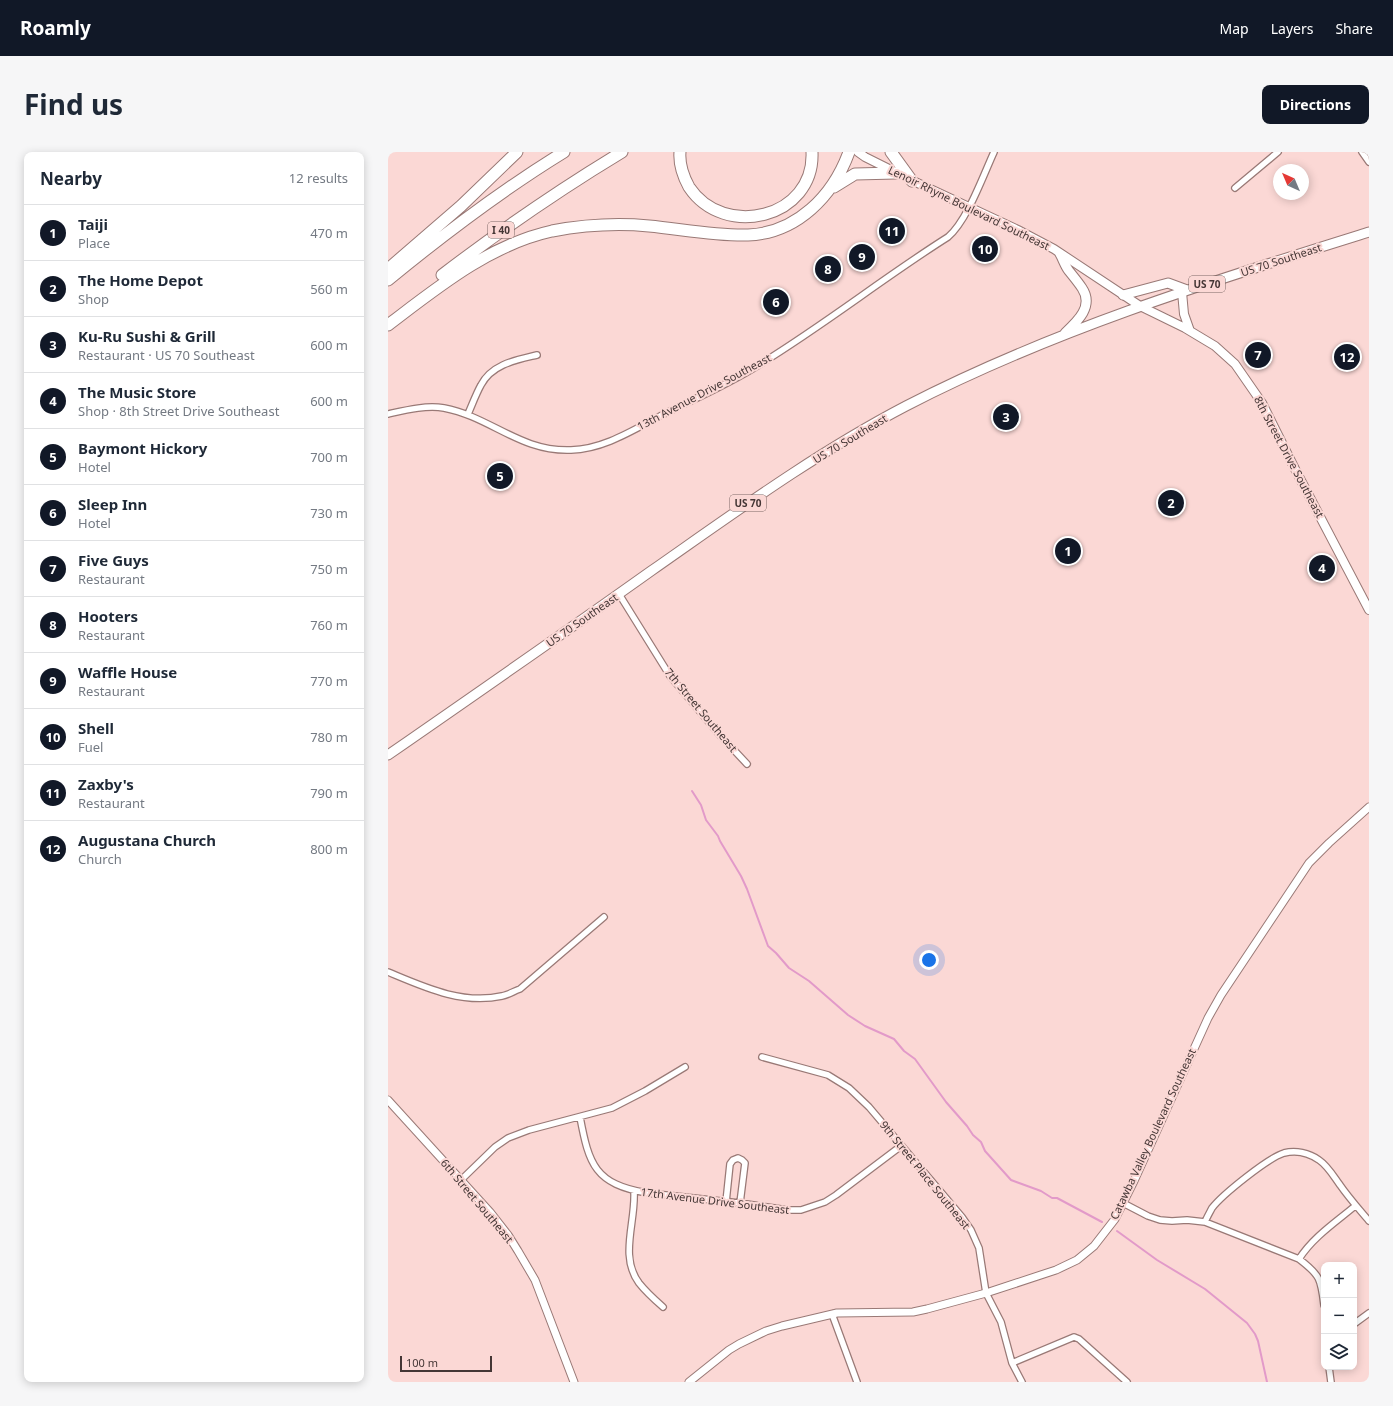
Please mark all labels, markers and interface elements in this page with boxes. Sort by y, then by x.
text: Roamly [20,15,91,41]
text: Map [1220,19,1249,38]
text: Layers [1271,19,1313,38]
text: Share [1335,19,1373,38]
text: Find us [24,85,123,123]
button: Directions [1262,85,1369,124]
street label: Lenoir Rhyne Boulevard Southeast [886,162,1052,253]
north arrow [1273,164,1309,200]
text: Nearby [40,167,102,190]
text: 12 results [289,169,348,187]
text: Taiji [78,214,108,234]
pin: 11 [879,216,905,246]
road number: I 40 [488,222,514,238]
text: 1 [49,224,57,242]
text: 470 m [310,224,348,242]
text: Place [78,234,110,252]
pin: 10 [972,234,998,264]
street label: US 70 Southeast [1238,239,1323,280]
pin: 9 [849,242,875,272]
pin: 8 [815,254,841,284]
text: The Home Depot [78,270,203,290]
road number: US 70 [1189,276,1225,292]
text: 2 [49,280,57,298]
text: 560 m [310,280,348,298]
pin: 6 [763,287,789,317]
text: Shop [78,290,109,308]
text: Ku-Ru Sushi & Grill [78,326,216,346]
text: 3 [49,336,57,354]
text: 600 m [310,336,348,354]
pin: 7 [1245,340,1271,370]
pin: 12 [1334,342,1360,372]
text: Restaurant · US 70 Southeast [78,346,255,364]
street label: 13th Avenue Drive Southeast [634,350,773,433]
text: The Music Store [78,382,196,402]
text: 4 [49,392,57,410]
text: 600 m [310,392,348,410]
street label: 8th Street Drive Southeast [1251,393,1328,520]
text: Shop · 8th Street Drive Southeast [78,402,279,420]
pin: 3 [993,402,1019,432]
street label: US 70 Southeast [810,410,890,467]
text: Baymont Hickory [78,438,207,458]
text: 5 [49,448,57,466]
text: 700 m [310,448,348,466]
text: Hotel [78,458,111,476]
pin: 5 [487,461,513,491]
pin: 2 [1158,488,1184,518]
text: Sleep Inn [78,494,147,514]
road number: US 70 [730,495,766,511]
text: 6 [49,504,57,522]
text: 730 m [310,504,348,522]
text: Hotel [78,514,111,532]
pin: 1 [1055,536,1081,566]
text: Five Guys [78,550,149,570]
pin: 4 [1309,553,1335,583]
text: 7 [49,560,57,578]
text: 750 m [310,560,348,578]
text: Restaurant [78,570,145,588]
street label: US 70 Southeast [543,589,621,650]
text: Hooters [78,606,138,626]
text: 8 [49,616,57,634]
text: 760 m [310,616,348,634]
text: Restaurant [78,626,145,644]
text: Waffle House [78,662,177,682]
street label: 7th Street Southeast [662,664,741,755]
text: 9 [49,672,57,690]
text: 770 m [310,672,348,690]
text: Restaurant [78,682,145,700]
text: Shell [78,718,114,738]
text: 10 [46,728,60,746]
text: 780 m [310,728,348,746]
text: Fuel [78,738,103,756]
text: Zaxby's [78,774,134,794]
text: 11 [46,784,60,802]
text: 790 m [310,784,348,802]
text: Restaurant [78,794,145,812]
text: Augustana Church [78,830,216,850]
text: 12 [46,840,60,858]
text: 800 m [310,840,348,858]
text: Church [78,850,122,868]
your location [919,950,939,970]
street label: Catawba Valley Boulevard Southeast [1106,1046,1199,1222]
street label: 9th Street Place Southeast [877,1117,974,1232]
street label: 6th Street Southeast [438,1155,517,1246]
street label: 17th Avenue Drive Southeast [640,1184,790,1217]
map controls [1321,1262,1357,1370]
button: + [1321,1262,1357,1298]
button: − [1321,1298,1357,1334]
button: layers [1321,1334,1357,1370]
scale bar [400,1354,492,1373]
text: 100 m [406,1355,438,1370]

